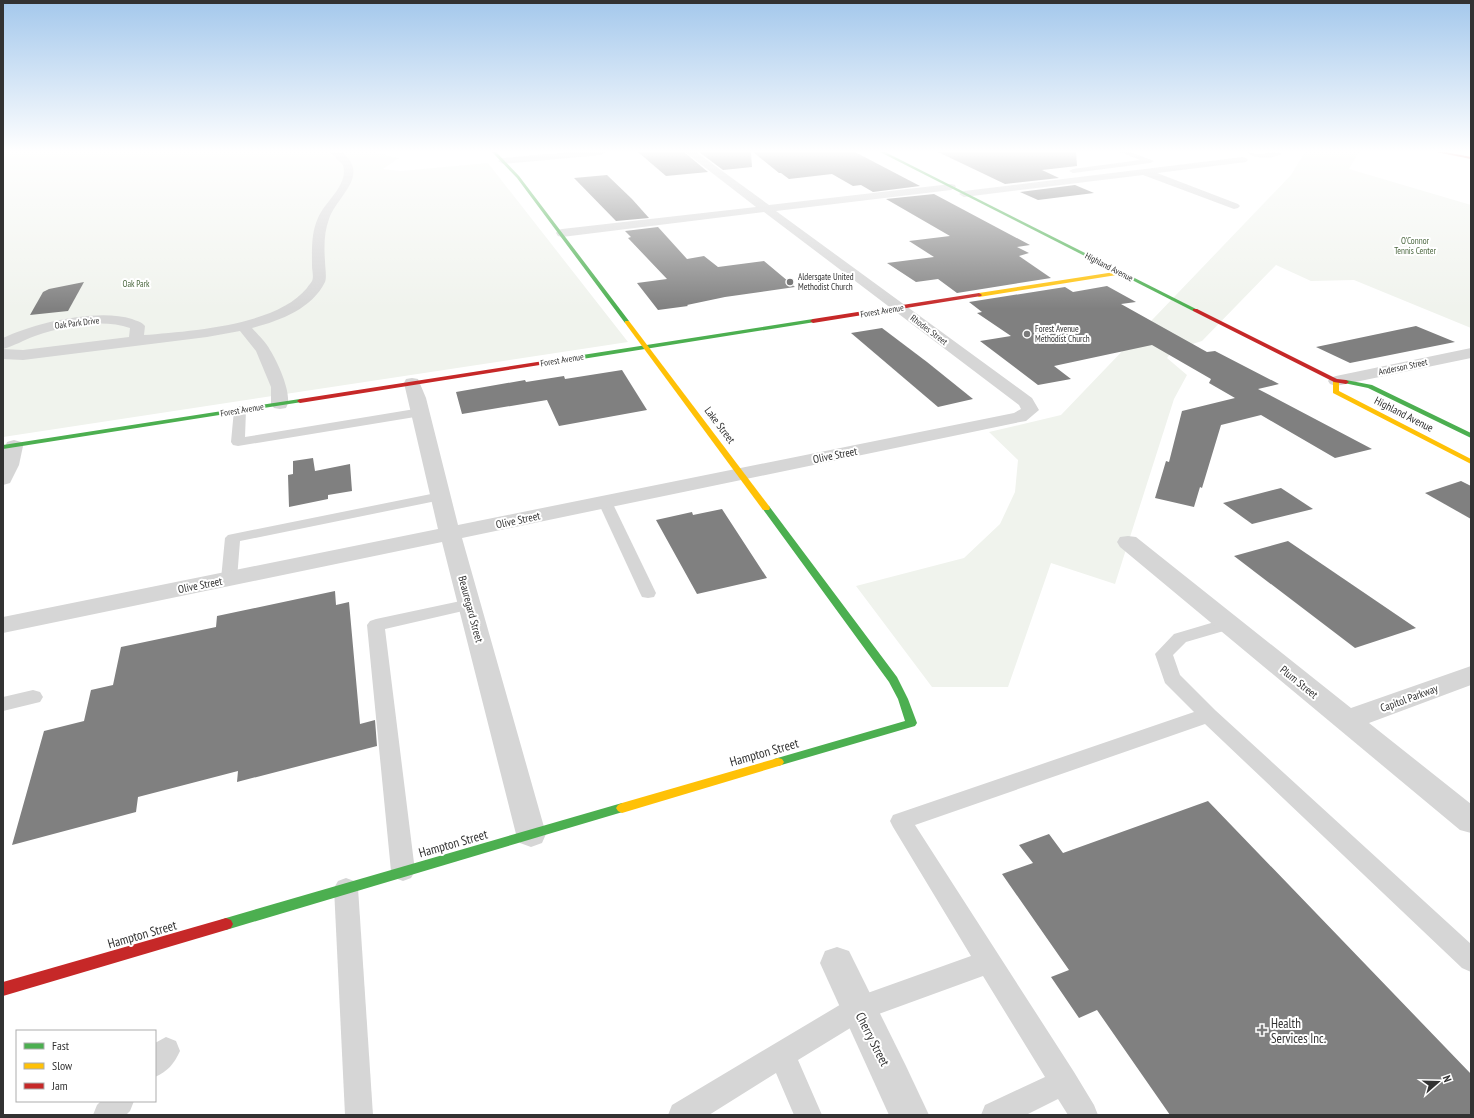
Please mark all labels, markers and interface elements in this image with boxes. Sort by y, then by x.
park label: O'Connor Tennis Center [1394,235,1436,256]
street label: Highland Avenue [1083,250,1135,284]
place label: Aldersgate United Methodist Church [798,271,854,292]
marker: Aldersgate United Methodist Church [785,277,795,287]
park label: Oak Park [122,278,150,289]
street label: Forest Avenue [859,302,905,319]
street label: Rhodes Street [909,312,950,347]
street label: Oak Park Drive [54,314,100,331]
place label: Forest Avenue Methodist Church [1035,323,1090,344]
marker: Forest Avenue Methodist Church [1022,329,1032,339]
street label: Forest Avenue [539,351,585,368]
street label: Anderson Street [1377,356,1429,377]
street label: Highland Avenue [1372,393,1436,435]
street label: Forest Avenue [219,401,265,418]
street label: Lake Street [702,404,738,446]
street label: Olive Street [812,444,858,466]
street label: Olive Street [495,508,541,532]
street label: Olive Street [177,574,223,596]
street label: Beauregard Street [455,574,487,644]
street label: Plum Street [1277,663,1321,701]
street label: Capitol Parkway [1378,681,1441,715]
street label: Hampton Street [728,734,801,770]
street label: Hampton Street [417,825,490,861]
street label: Hampton Street [106,916,179,952]
street label: Cherry Street [852,1009,894,1069]
place label: Health Services Inc. [1271,1015,1326,1047]
marker: Health Services Inc. [1256,1024,1268,1036]
legend [16,1030,156,1102]
text: Fast [52,1038,70,1053]
text: Slow [52,1058,73,1073]
north arrow [1418,1062,1458,1102]
text: N [1440,1073,1455,1084]
text: Jam [51,1078,68,1093]

